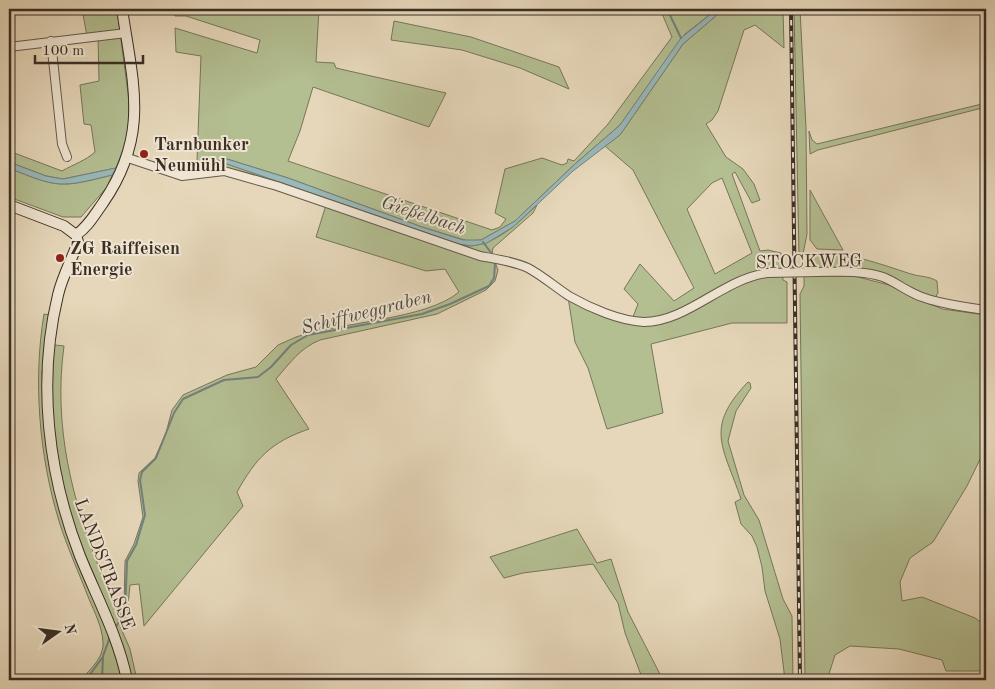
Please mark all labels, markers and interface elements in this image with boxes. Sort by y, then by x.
scale bar [35,32,142,64]
text: 100 m [42,44,84,59]
place label: Tarnbunker Neumühl [154,136,249,175]
marker: Tarnbunker Neumühl [138,148,150,160]
water label: Gießelbach [379,194,468,239]
place label: ZG Raiffeisen Energie [70,240,180,279]
marker: ZG Raiffeisen Energie [54,252,66,264]
street label: STOCKWEG [755,252,863,272]
water label: Schiffweggraben [299,288,434,339]
street label: LANDSTRASSE [70,495,140,633]
north arrow [32,606,82,656]

